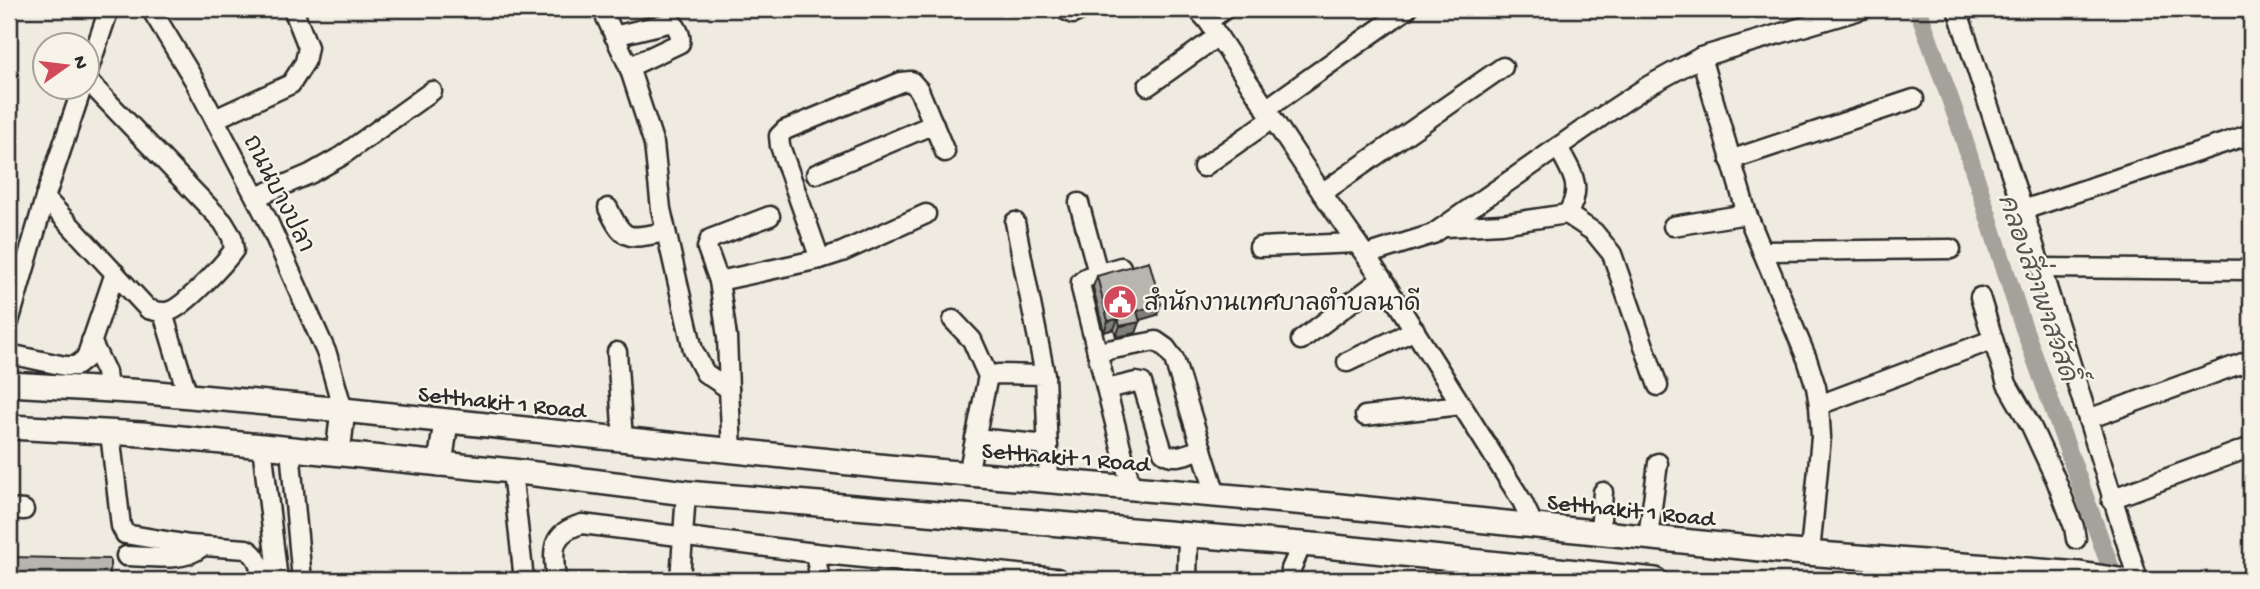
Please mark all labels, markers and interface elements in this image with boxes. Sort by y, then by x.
north arrow [32,32,102,102]
text: N [66,54,92,72]
street label: ถนนบางปลา [235,130,321,258]
water label: คลองสี่วาพาสวัสดิ์ [1988,187,2096,393]
public building icon: สำนักงานเทศบาลตำบลนาดี [1101,283,1139,321]
place label: สำนักงานเทศบาลตำบลนาดี [1144,286,1420,320]
street label: Setthakit 1 Road [416,381,589,428]
street label: Setthakit 1 Road [980,438,1153,481]
street label: Setthakit 1 Road [1545,489,1718,536]

